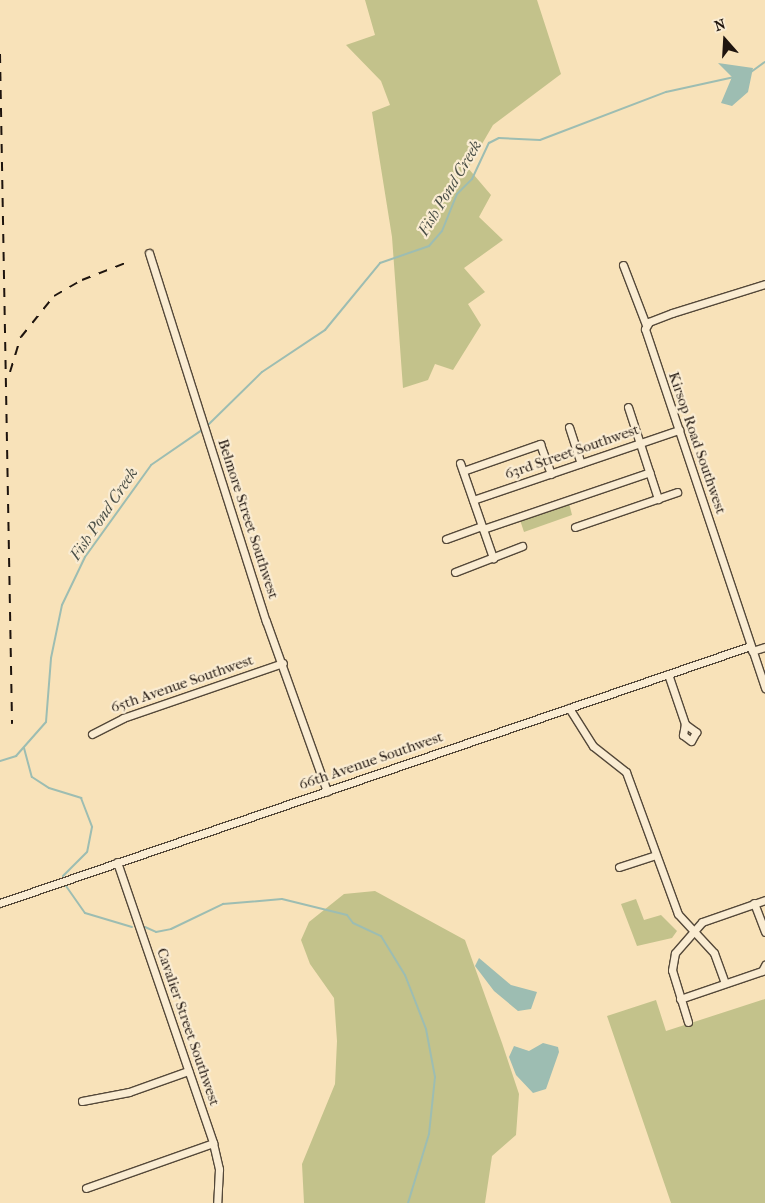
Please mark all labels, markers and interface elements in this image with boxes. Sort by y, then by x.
north arrow [700,15,750,65]
text: N [712,16,728,35]
water label: Fish Pond Creek [414,137,486,239]
street label: Kirsop Road Southwest [664,370,730,516]
street label: 63rd Street Southwest [502,421,642,483]
street label: Belmore Street Southwest [214,437,282,601]
water label: Fish Pond Creek [66,464,142,564]
street label: 65th Avenue Southwest [108,651,256,717]
street label: 66th Avenue Southwest [297,728,445,794]
street label: Cavalier Street Southwest [153,946,223,1108]

